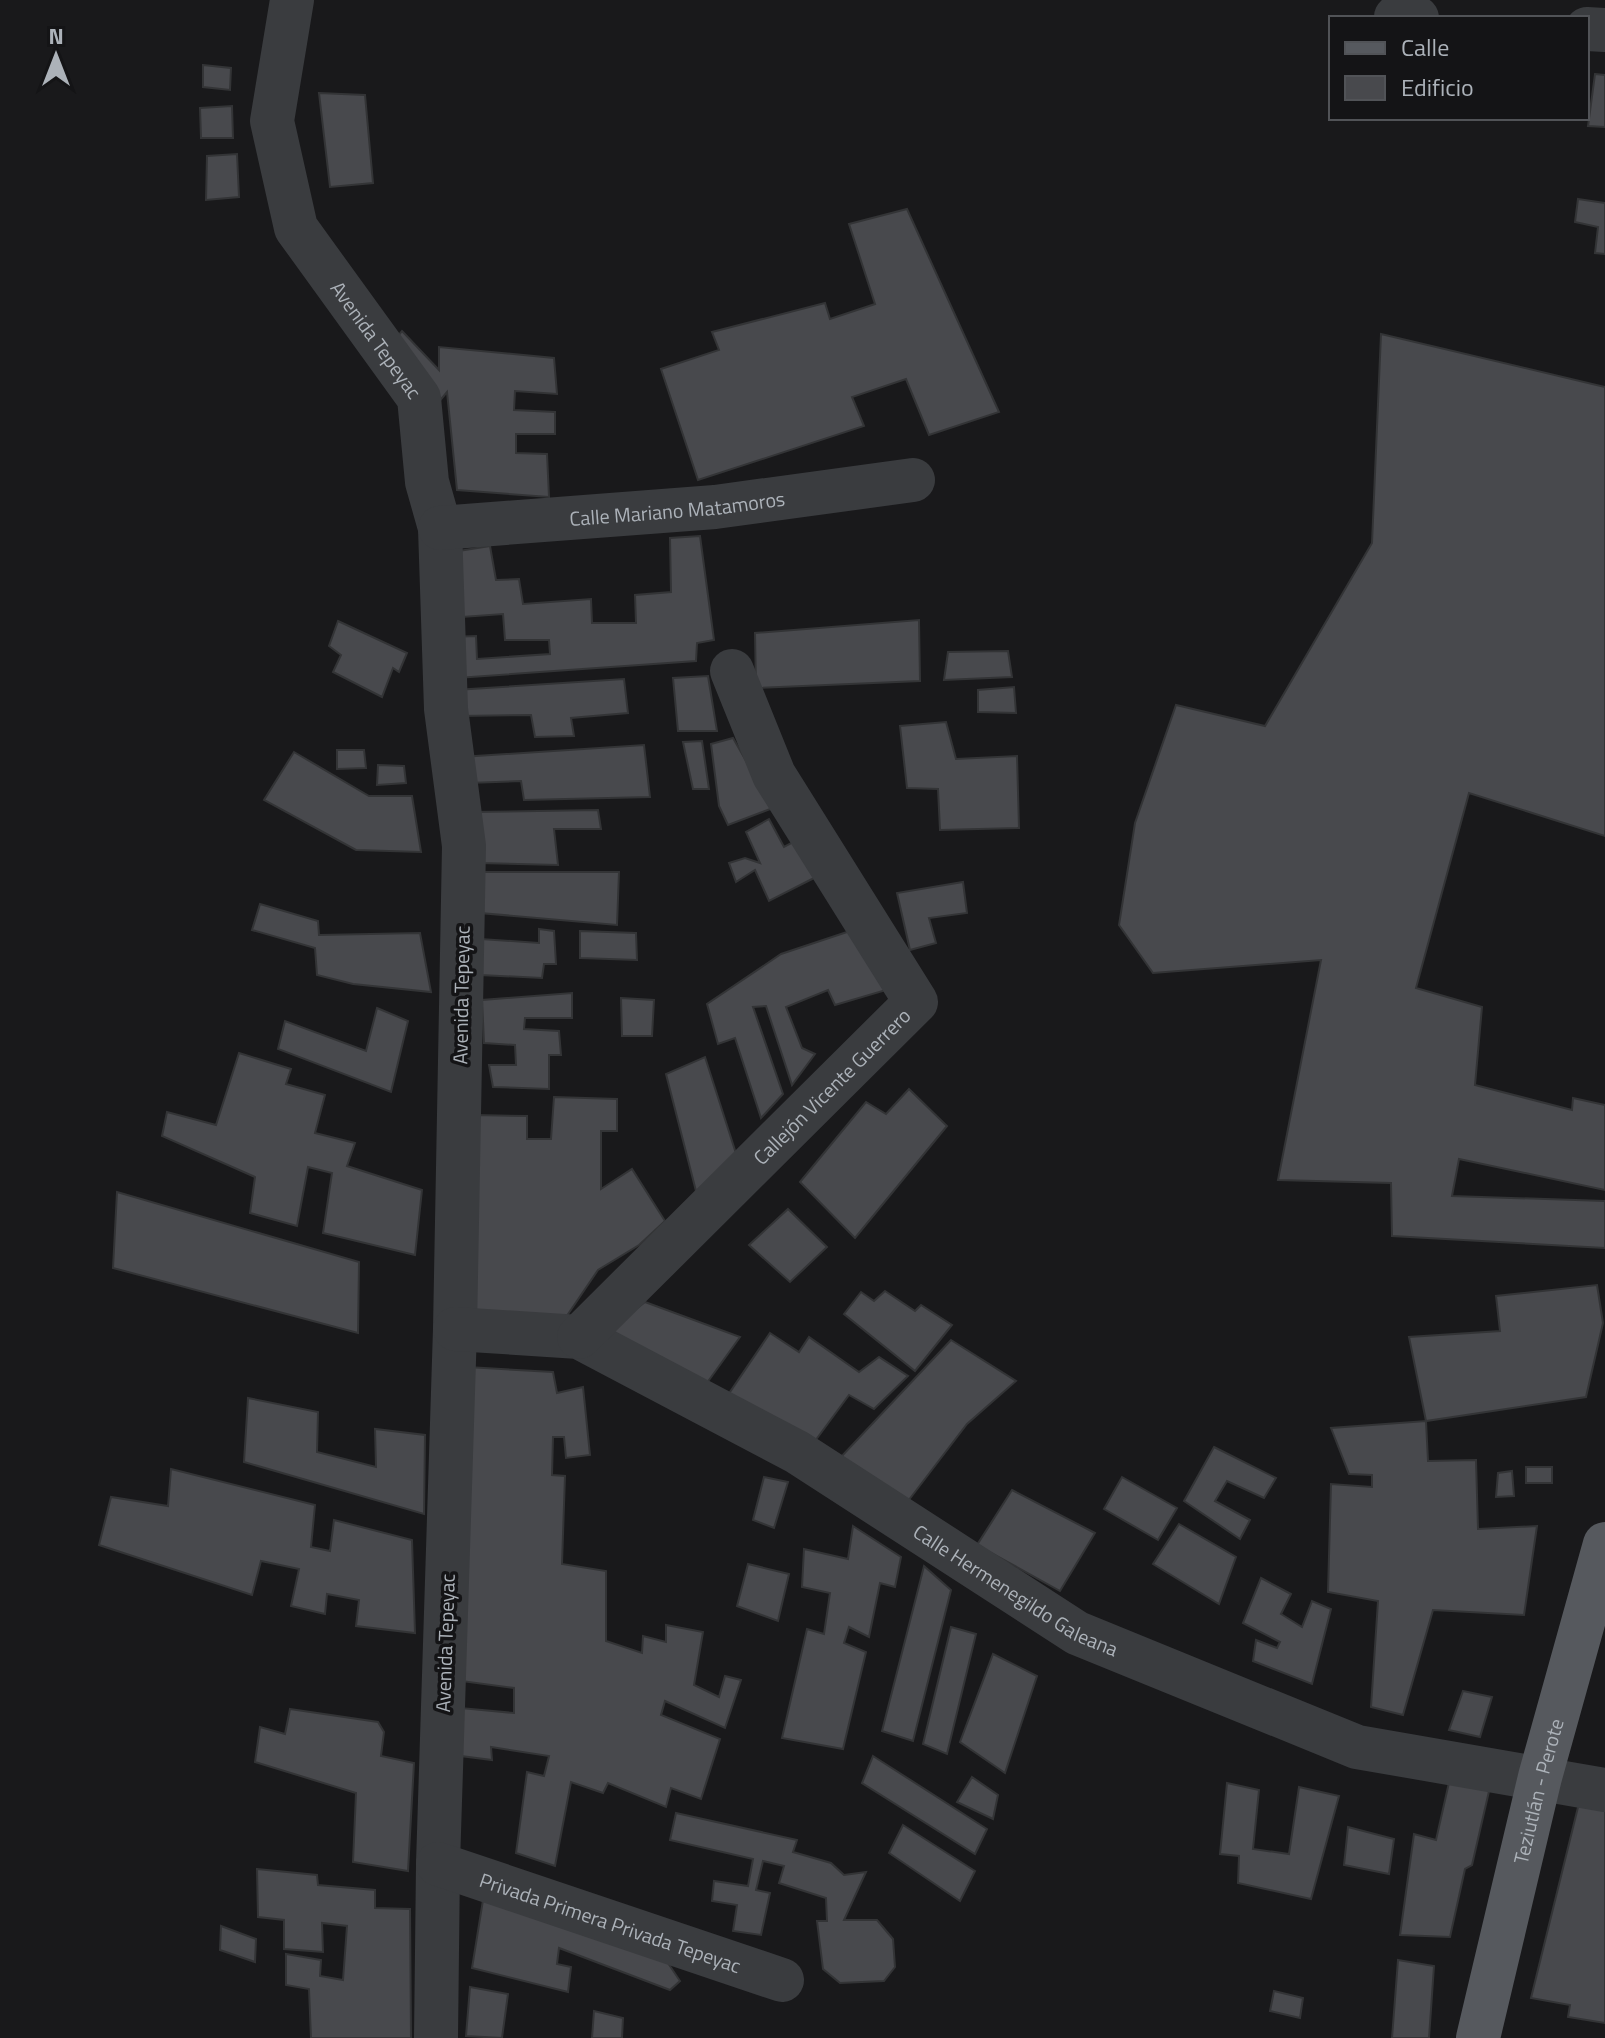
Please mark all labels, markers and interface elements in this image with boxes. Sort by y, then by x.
north arrow [16,16,96,96]
legend [1329,16,1589,120]
text: N [48,19,64,53]
text: Calle [1401,29,1449,65]
text: Edificio [1401,69,1474,105]
street label: Avenida Tepeyac [323,274,430,405]
street label: Calle Mariano Matamoros [568,482,787,534]
street label: Avenida Tepeyac [444,925,478,1065]
street label: Callejón Vicente Guerrero [746,1000,917,1172]
street label: Calle Hermenegildo Galeana [907,1516,1123,1664]
street label: Avenida Tepeyac [427,1573,463,1713]
street label: Teziutlán - Perote [1504,1715,1571,1867]
street label: Privada Primera Privada Tepeyac [476,1864,745,1981]

